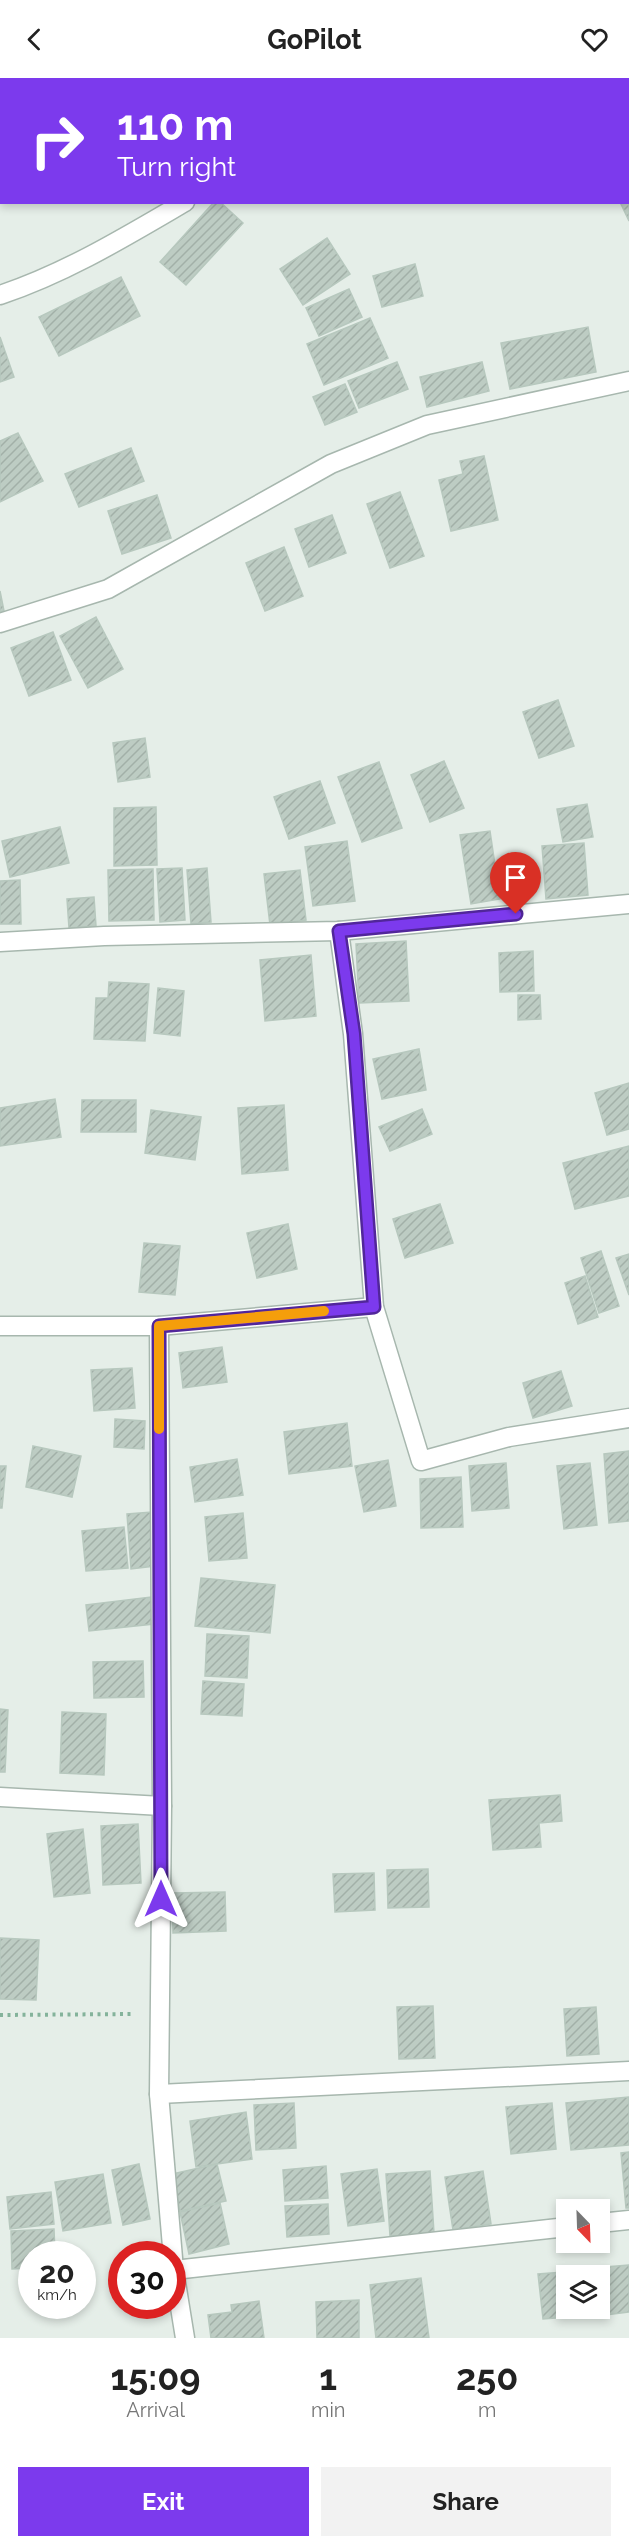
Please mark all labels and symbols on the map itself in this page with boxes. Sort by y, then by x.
pin [490,852,541,914]
position arrow [129,1867,193,1931]
north arrow [556,2199,610,2253]
speed limit sign: 30 [108,2241,186,2319]

